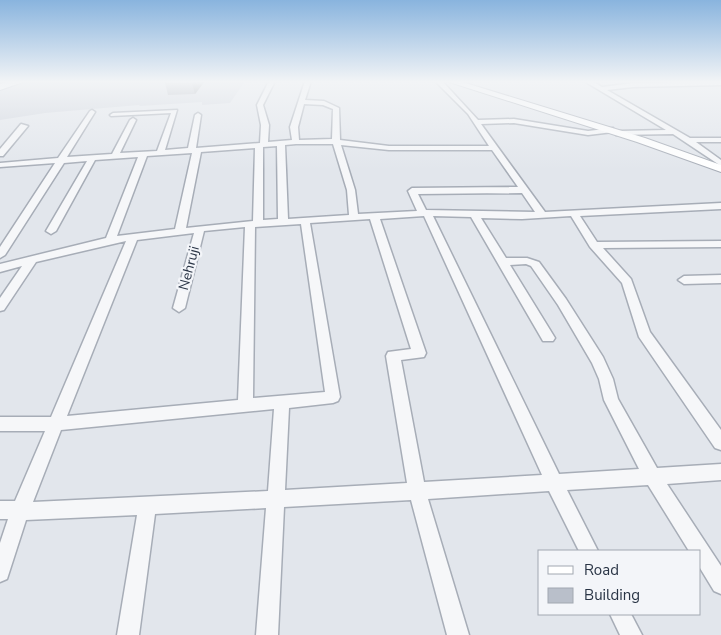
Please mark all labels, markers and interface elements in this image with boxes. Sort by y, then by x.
street label: Nehruji [174,244,204,292]
legend [538,550,701,615]
text: Road [584,560,619,580]
text: Building [584,585,640,605]

